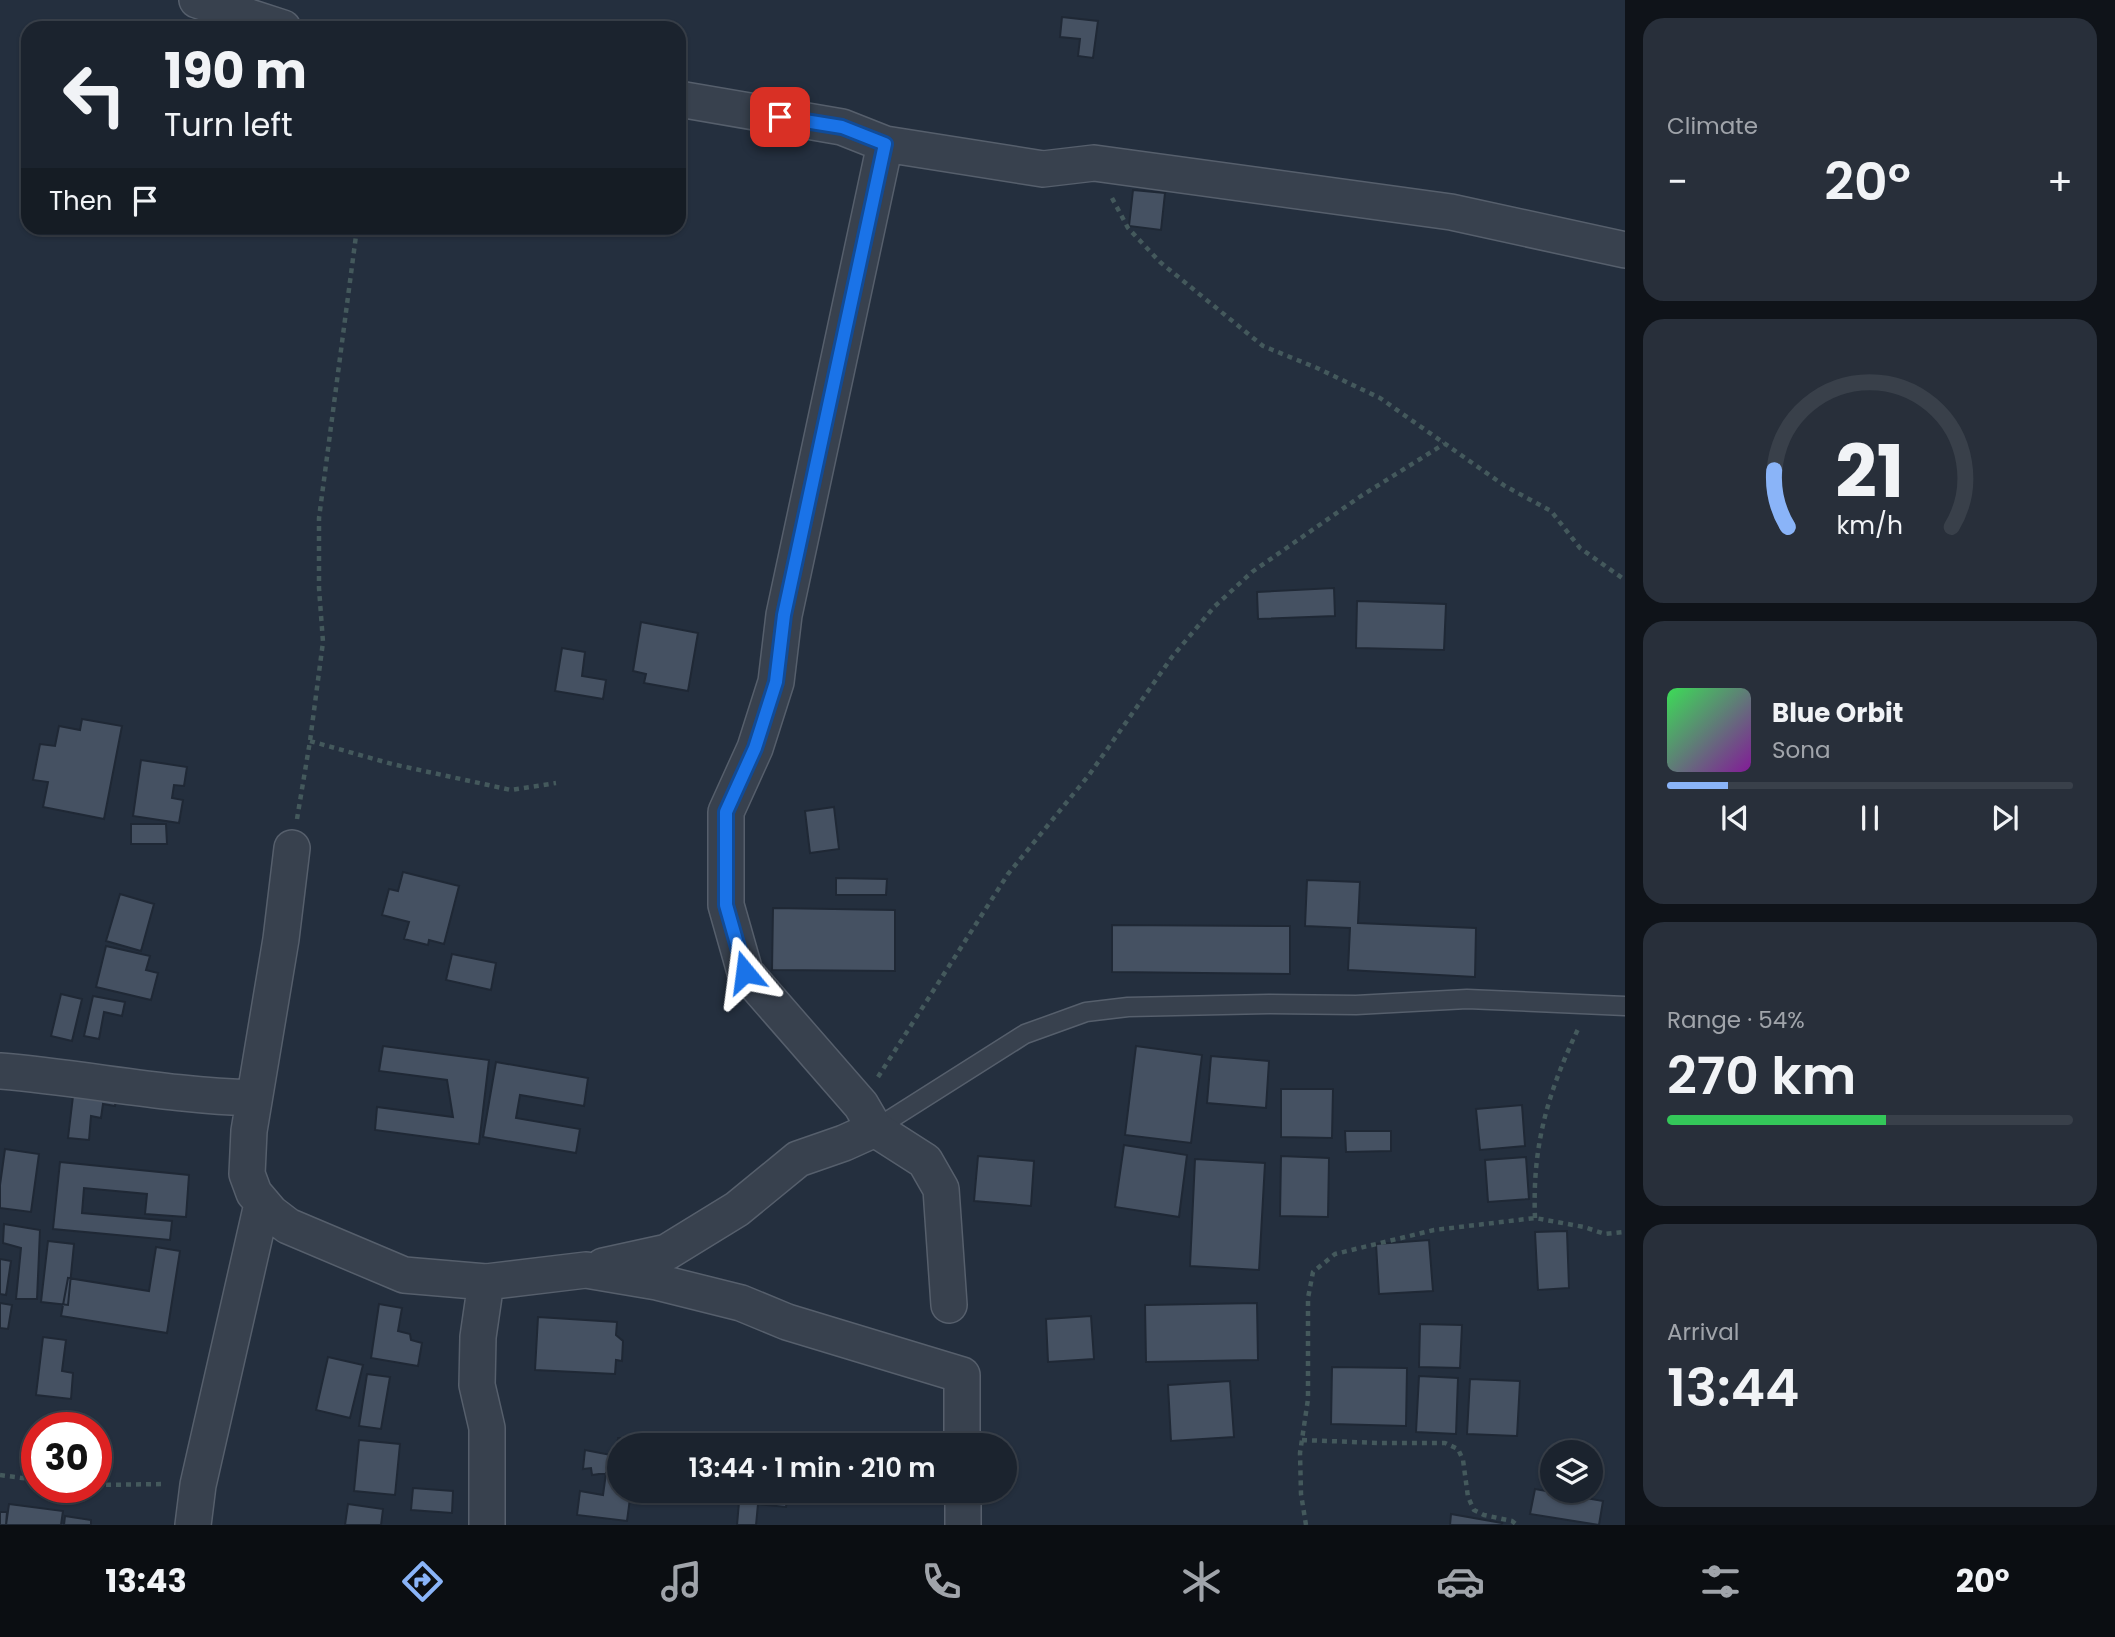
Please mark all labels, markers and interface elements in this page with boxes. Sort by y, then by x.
text: 190 m [164,37,307,105]
icon: left [49,49,140,140]
pin [750,87,810,147]
icon: arrive [761,98,799,136]
text: Turn left [164,102,293,147]
text: Climate [1667,110,1758,142]
text: 20° [1824,145,1911,218]
text: − [1667,155,1688,208]
text: + [2047,155,2073,208]
icon: arrive [126,182,164,220]
text: Then [49,183,112,219]
text: 21 [1836,422,1904,523]
text: km/h [1837,508,1903,543]
text: Blue Orbit [1772,695,1903,731]
text: Sona [1772,734,1831,766]
icon: previous [1716,799,1754,837]
icon: pause [1851,799,1889,837]
icon: next [1986,799,2024,837]
position arrow [708,935,782,1009]
text: Range · 54% [1667,1004,1805,1036]
text: 270 km [1667,1039,1856,1112]
text: Arrival [1667,1316,1739,1348]
text: 13:44 [1667,1351,1799,1424]
speed limit sign: 30 [21,1412,112,1503]
map controls [1540,1440,1603,1503]
button: layers [1540,1440,1603,1503]
text: 13:44 · 1 min · 210 m [689,1450,935,1486]
icon: directions [398,1557,447,1606]
icon: music [657,1557,706,1606]
icon: phone [917,1557,966,1606]
icon: climate [1177,1557,1226,1606]
icon: car [1436,1557,1485,1606]
icon: filters [1696,1557,1745,1606]
text: 13:43 [105,1558,187,1603]
text: 20° [1956,1558,2010,1603]

